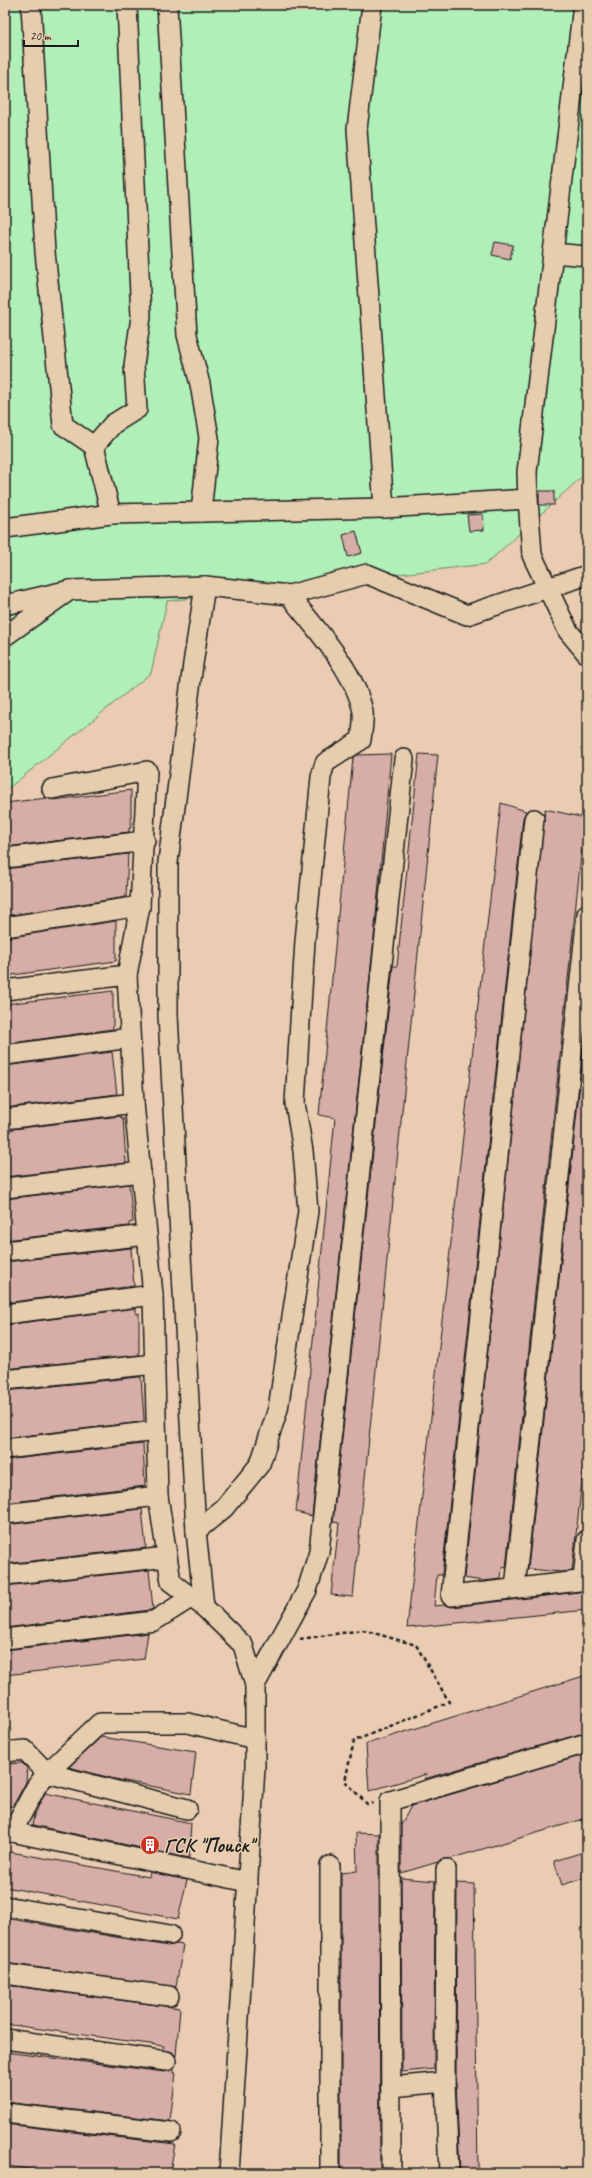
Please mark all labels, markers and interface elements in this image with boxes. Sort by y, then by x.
scale bar [24,22,78,48]
text: 20 m [30,28,52,44]
place label: ГСК "Поиск" [164,1833,258,1858]
building icon: ГСК "Поиск" [139,1834,161,1856]

